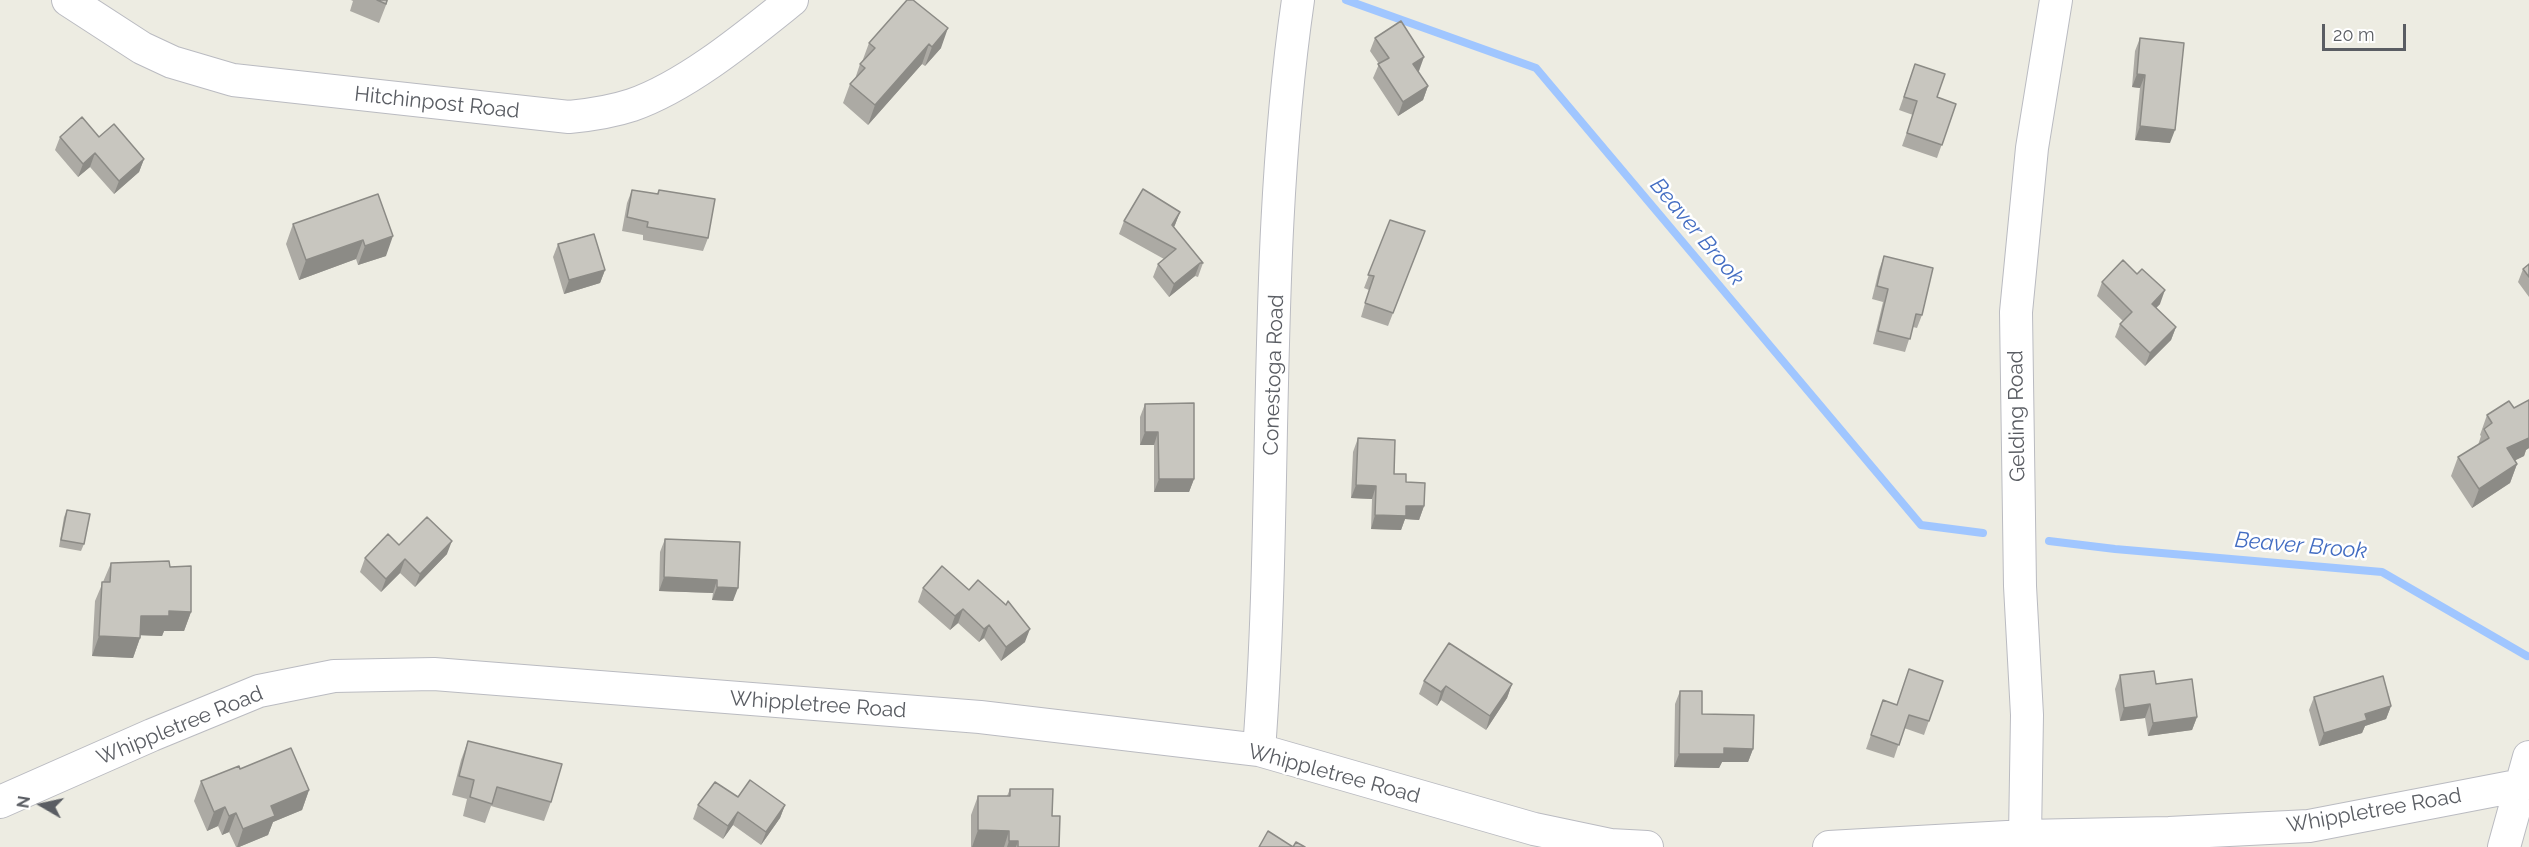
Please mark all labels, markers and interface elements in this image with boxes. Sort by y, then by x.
scale bar [2325,12,2409,50]
text: 20 m [2333,24,2375,45]
street label: Hitchinpost Road [353,82,521,124]
water label: Beaver Brook [1644,173,1750,291]
street label: Conestoga Road [1259,294,1289,456]
street label: Gelding Road [2003,350,2031,482]
water label: Beaver Brook [2234,527,2368,565]
street label: Whippletree Road [93,681,267,771]
street label: Whippletree Road [729,686,907,724]
street label: Whippletree Road [1245,739,1423,809]
north arrow [12,775,72,835]
street label: Whippletree Road [2285,783,2463,839]
text: N [13,795,34,810]

